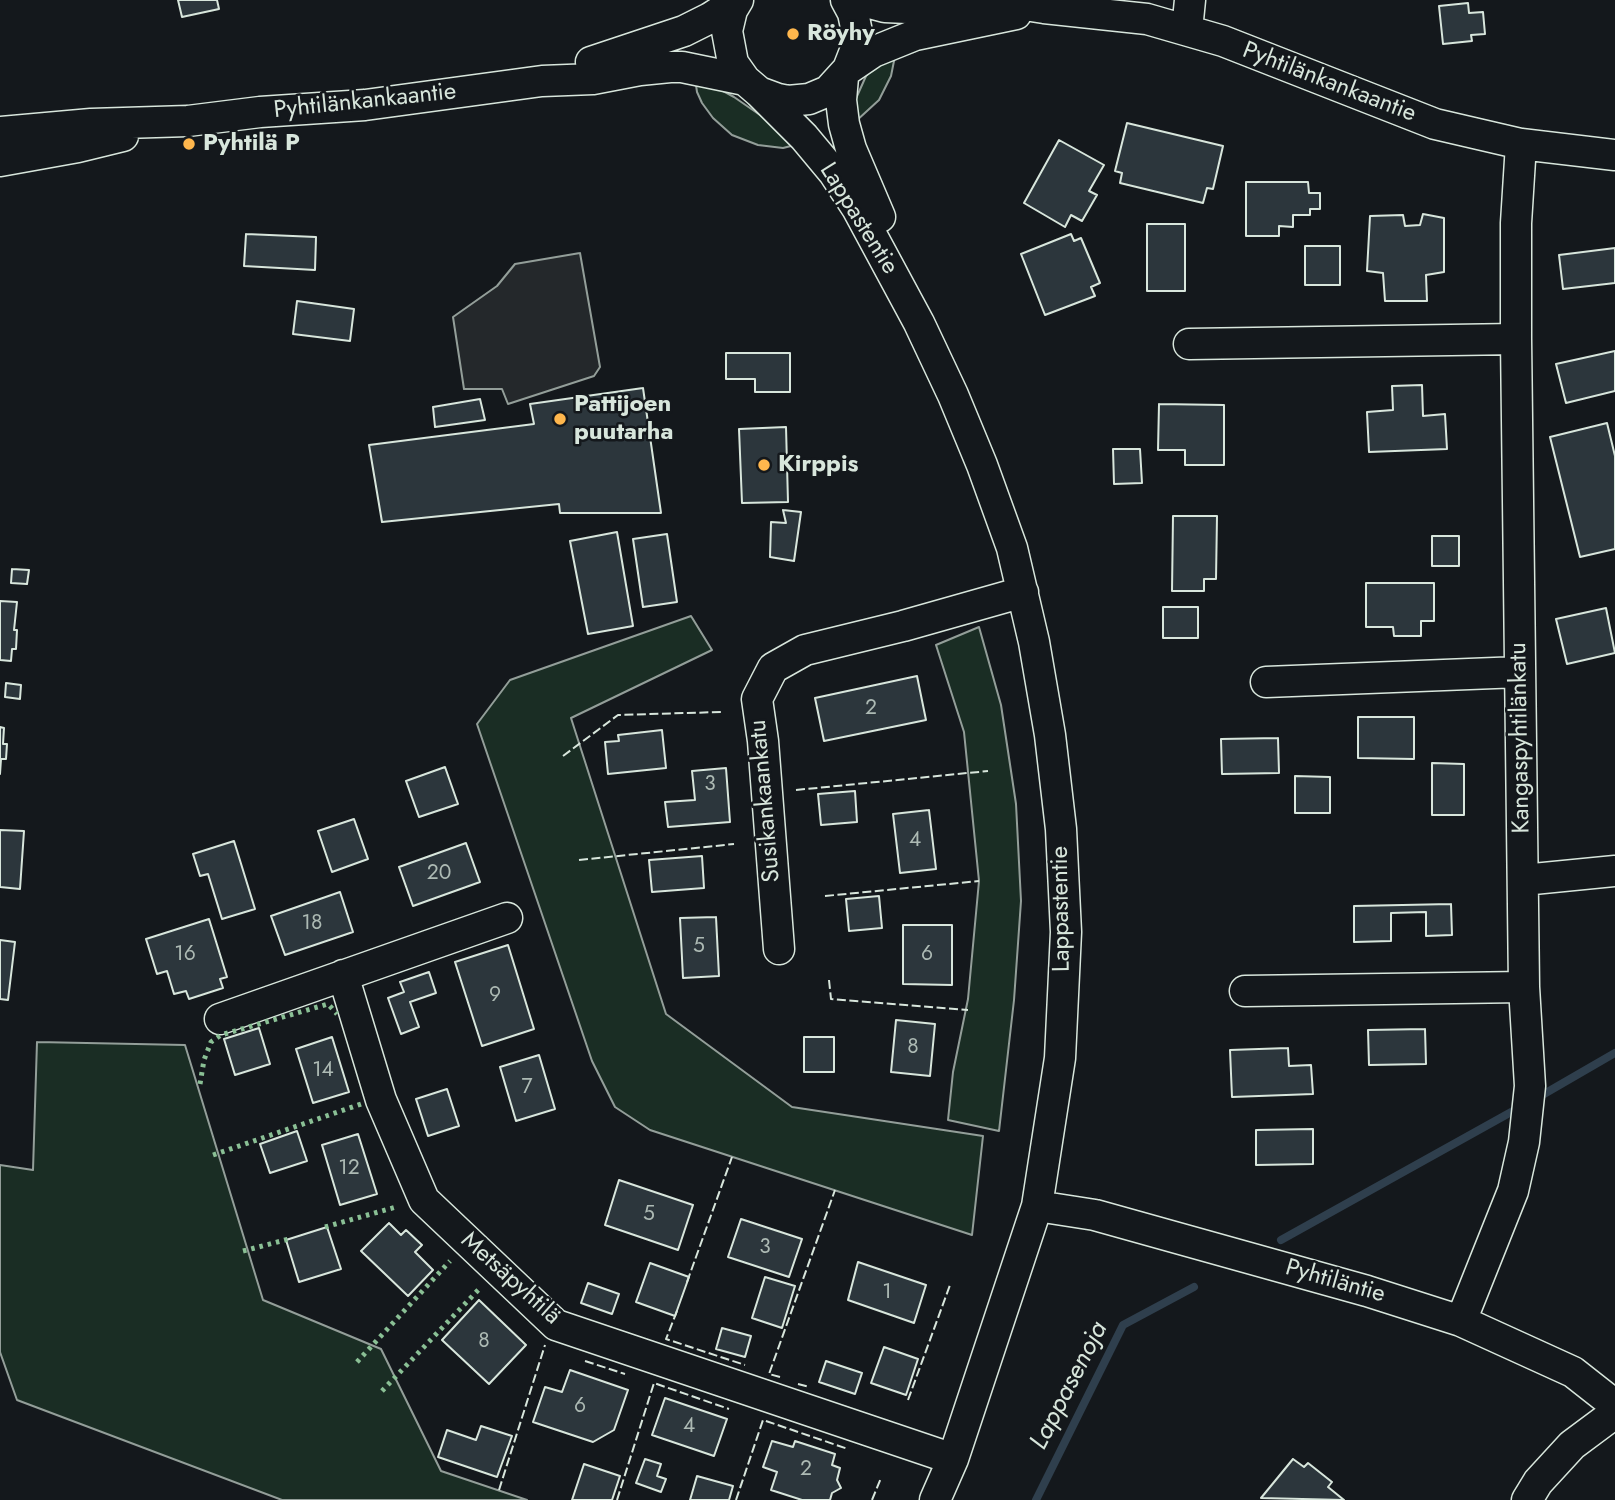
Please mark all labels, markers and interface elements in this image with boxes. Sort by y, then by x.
place label: Röyhy [807,20,875,48]
marker: Röyhy [785,26,801,42]
street label: Pyhtilänkankaantie [1238,37,1420,129]
street label: Pyhtilänkankaantie [272,78,458,126]
place label: Pyhtilä P [203,130,300,158]
marker: Pyhtilä P [181,136,197,152]
street label: Lappastentie [812,158,904,280]
place label: Pattijoen puutarha [574,391,673,447]
marker: Pattijoen puutarha [552,411,568,427]
place label: Kirppis [778,451,858,479]
marker: Kirppis [756,457,772,473]
street label: Kangaspyhtilänkatu [1505,642,1537,834]
house number: 2 [865,696,877,722]
street label: Susikankaankatu [745,719,787,883]
house number: 3 [704,772,716,798]
house number: 4 [909,828,921,854]
street label: Lappastentie [1047,846,1077,972]
house number: 20 [427,861,451,887]
house number: 18 [302,911,322,937]
house number: 5 [693,934,705,960]
house number: 16 [174,942,196,968]
house number: 6 [921,942,933,968]
house number: 9 [489,983,501,1009]
house number: 8 [907,1035,919,1061]
house number: 14 [312,1058,334,1084]
house number: 7 [521,1075,533,1101]
house number: 12 [338,1156,360,1182]
house number: 5 [643,1202,655,1228]
street label: Metsäpyhtilä [454,1227,566,1331]
house number: 3 [759,1235,771,1261]
street label: Pyhtiläntie [1282,1254,1388,1310]
house number: 1 [882,1280,892,1306]
water label: Lappasenoja [1024,1317,1116,1455]
house number: 8 [478,1329,490,1355]
house number: 6 [574,1394,586,1420]
house number: 4 [683,1414,695,1440]
house number: 2 [800,1457,812,1483]

